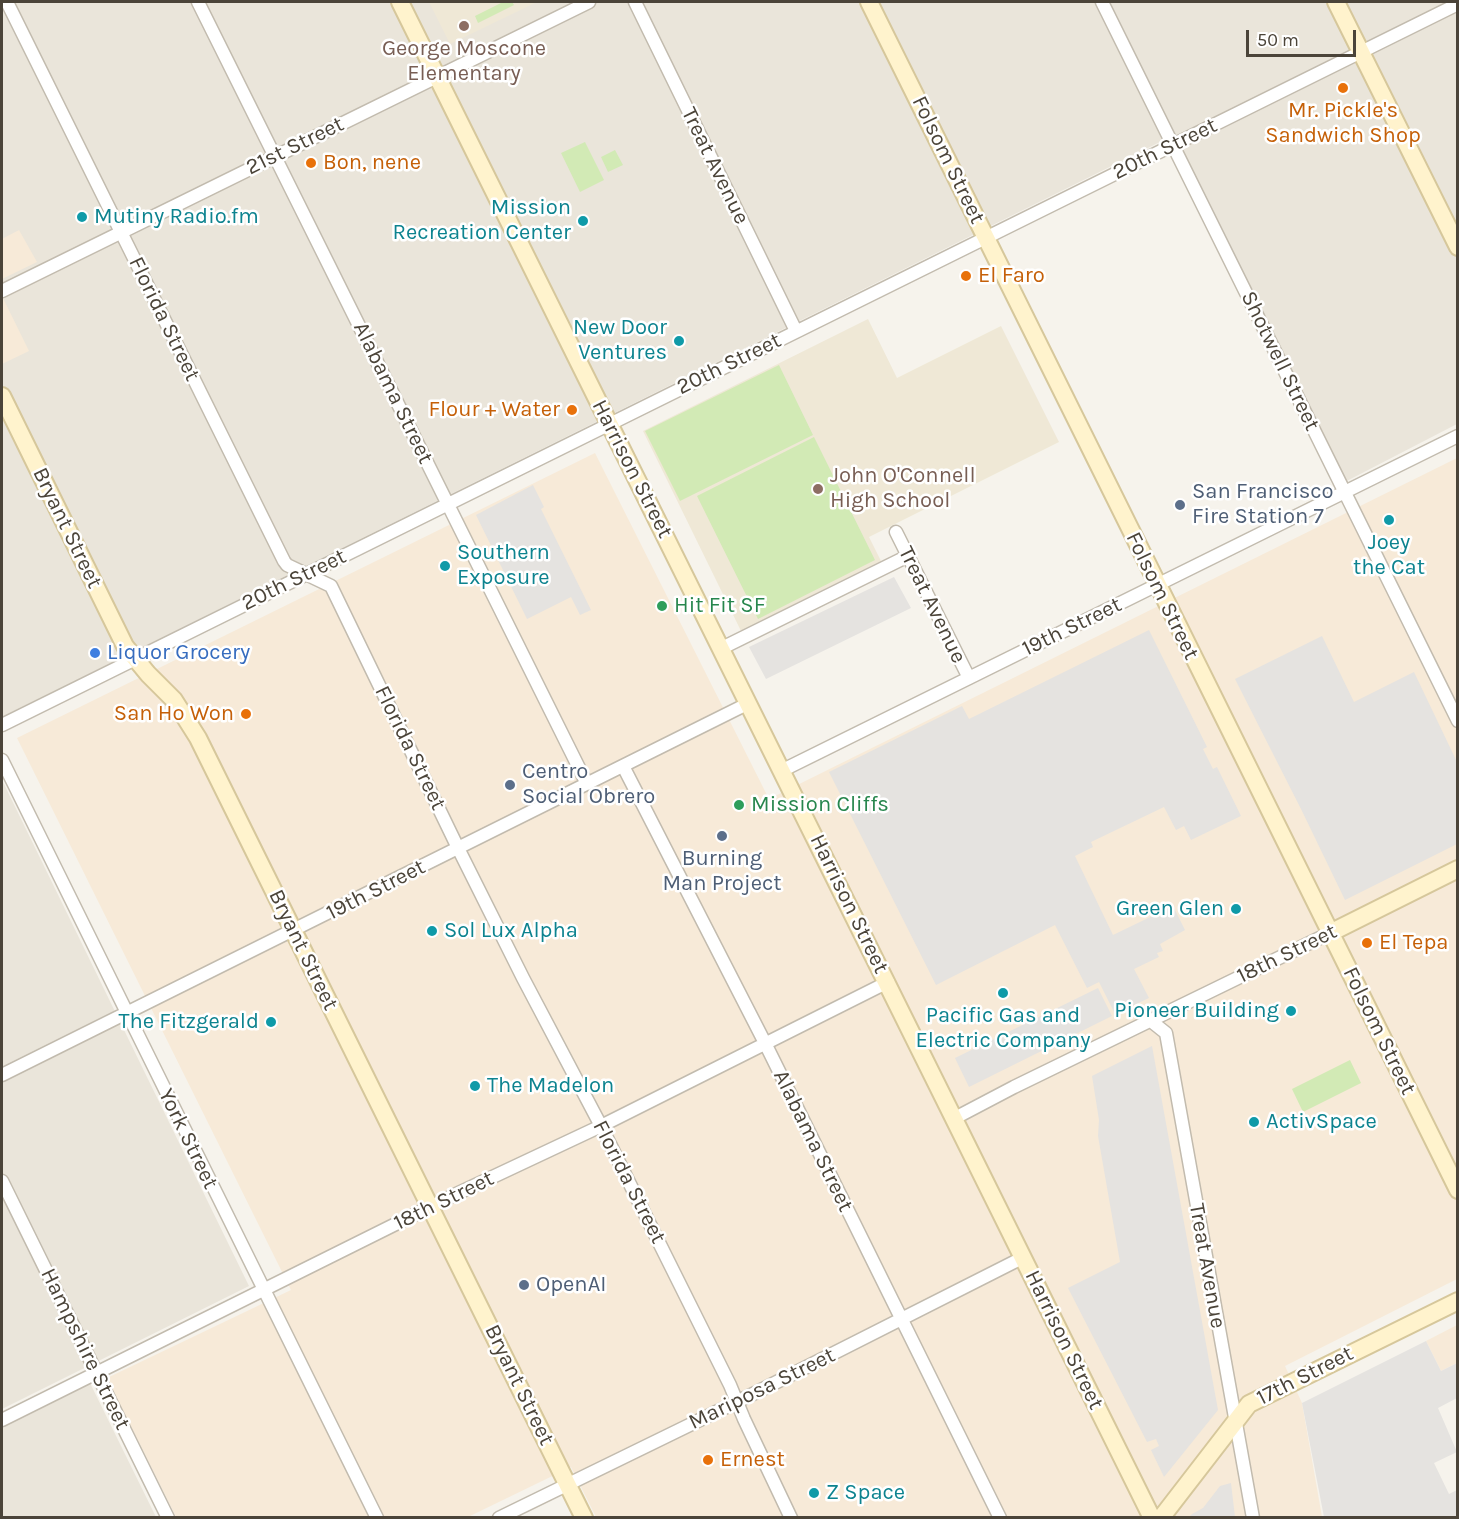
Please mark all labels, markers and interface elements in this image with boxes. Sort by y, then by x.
scale bar [1249,18,1358,56]
marker: George Moscone Elementary [457,19,471,33]
text: 50 m [1257,29,1299,51]
place label: George Moscone Elementary [382,36,546,88]
marker: Mr. Pickle's Sandwich Shop [1336,81,1350,95]
street label: Folsom Street [906,92,990,228]
place label: Mr. Pickle's Sandwich Shop [1265,98,1421,150]
street label: Treat Avenue [675,103,755,229]
street label: 21st Street [242,111,348,181]
street label: 20th Street [1108,112,1222,186]
place label: Bon, nene [323,150,421,176]
marker: Bon, nene [304,156,318,170]
place label: Mission Recreation Center [393,195,571,246]
place label: Mutiny Radio.fm [94,204,259,230]
marker: Mutiny Radio.fm [75,210,89,224]
marker: Mission Recreation Center [576,214,590,228]
street label: Florida Street [123,253,205,385]
place label: El Faro [978,263,1045,289]
marker: El Faro [959,269,973,283]
street label: Shotwell Street [1235,287,1325,435]
place label: New Door Ventures [573,315,667,366]
street label: Alabama Street [347,318,439,468]
street label: 20th Street [672,327,786,401]
marker: New Door Ventures [672,334,686,348]
street label: Harrison Street [586,395,678,543]
place label: Flour + Water [428,397,560,423]
marker: Flour + Water [565,403,579,417]
street label: Bryant Street [26,463,108,593]
place label: John O'Connell High School [830,463,976,514]
place label: San Francisco Fire Station 7 [1192,479,1334,530]
marker: John O'Connell High School [811,482,825,496]
marker: San Francisco Fire Station 7 [1173,498,1187,512]
marker: Joey the Cat [1382,513,1396,527]
street label: Folsom Street [1120,528,1204,664]
place label: Joey the Cat [1353,530,1425,582]
place label: Southern Exposure [457,540,550,592]
street label: Treat Avenue [892,542,972,668]
street label: 20th Street [237,543,351,617]
marker: Southern Exposure [438,559,452,573]
street label: 19th Street [1018,592,1126,662]
place label: Hit Fit SF [674,593,765,619]
marker: Hit Fit SF [655,599,669,613]
place label: Liquor Grocery [107,640,250,666]
marker: Liquor Grocery [88,646,102,660]
street label: Florida Street [369,682,451,814]
place label: San Ho Won [114,701,234,727]
marker: San Ho Won [239,707,253,721]
place label: Centro Social Obrero [522,759,655,810]
marker: Centro Social Obrero [503,778,517,792]
place label: Mission Cliffs [751,792,889,818]
marker: Mission Cliffs [732,798,746,812]
marker: Burning Man Project [715,829,729,843]
street label: Harrison Street [804,830,894,978]
place label: Burning Man Project [662,846,782,897]
street label: 19th Street [322,854,430,926]
street label: Bryant Street [262,885,344,1015]
place label: Green Glen [1116,896,1224,922]
marker: Green Glen [1229,902,1243,916]
place label: Sol Lux Alpha [444,918,578,944]
street label: 18th Street [1233,918,1341,990]
marker: Sol Lux Alpha [425,924,439,938]
place label: El Tepa [1379,930,1448,956]
marker: El Tepa [1360,936,1374,950]
street label: Folsom Street [1337,963,1421,1099]
marker: Pacific Gas and Electric Company [996,986,1010,1000]
place label: Pioneer Building [1114,998,1279,1024]
place label: Pacific Gas and Electric Company [915,1003,1091,1054]
marker: Pioneer Building [1284,1004,1298,1018]
place label: The Fitzgerald [118,1009,259,1035]
marker: The Fitzgerald [264,1015,278,1029]
street label: Alabama Street [767,1066,859,1216]
place label: The Madelon [487,1073,614,1099]
marker: The Madelon [468,1079,482,1093]
street label: York Street [152,1084,224,1194]
place label: ActivSpace [1266,1109,1377,1135]
marker: ActivSpace [1247,1115,1261,1129]
street label: Florida Street [587,1116,671,1248]
street label: 18th Street [390,1165,498,1237]
street label: Treat Avenue [1183,1201,1231,1331]
street label: Hampshire Street [34,1264,136,1434]
street label: Harrison Street [1019,1266,1109,1414]
place label: OpenAI [536,1272,606,1298]
marker: OpenAI [517,1278,531,1292]
street label: Bryant Street [478,1320,560,1450]
street label: 17th Street [1252,1340,1358,1412]
street label: Mariposa Street [685,1342,839,1436]
place label: Ernest [720,1447,785,1473]
marker: Ernest [701,1453,715,1467]
place label: Z Space [826,1480,905,1506]
marker: Z Space [807,1486,821,1500]

